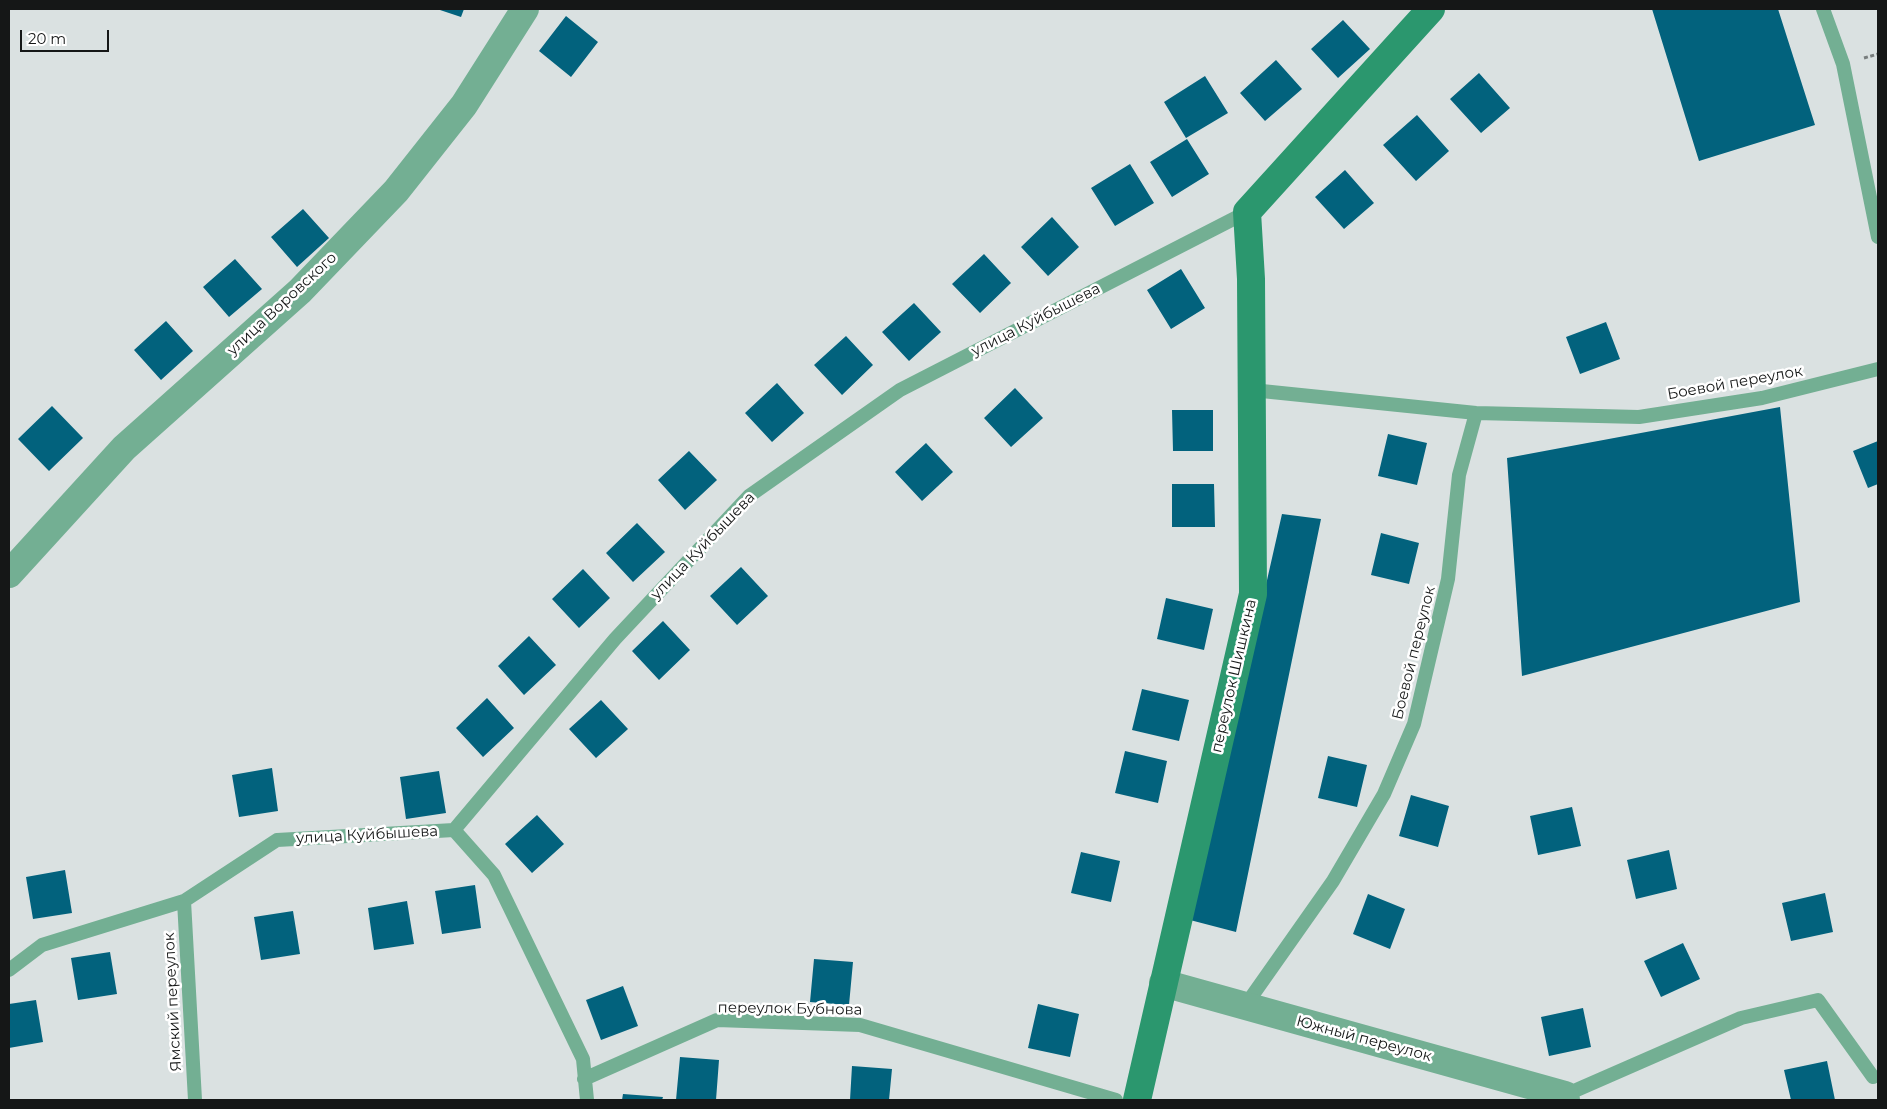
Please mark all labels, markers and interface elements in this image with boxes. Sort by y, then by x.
scale bar [22,20,111,52]
text: 20 m [28,29,66,48]
street label: улица Воровского [223,249,341,359]
street label: улица Куйбышева [969,280,1103,360]
street label: Боевой переулок [1666,362,1804,404]
street label: улица Куйбышева [647,489,759,603]
street label: Боевой переулок [1389,584,1439,722]
street label: переулок Шишкина [1208,597,1260,755]
street label: улица Куйбышева [295,822,439,848]
street label: Ямский переулок [160,932,186,1072]
street label: переулок Бубнова [717,999,863,1019]
street label: Южный переулок [1294,1012,1434,1066]

